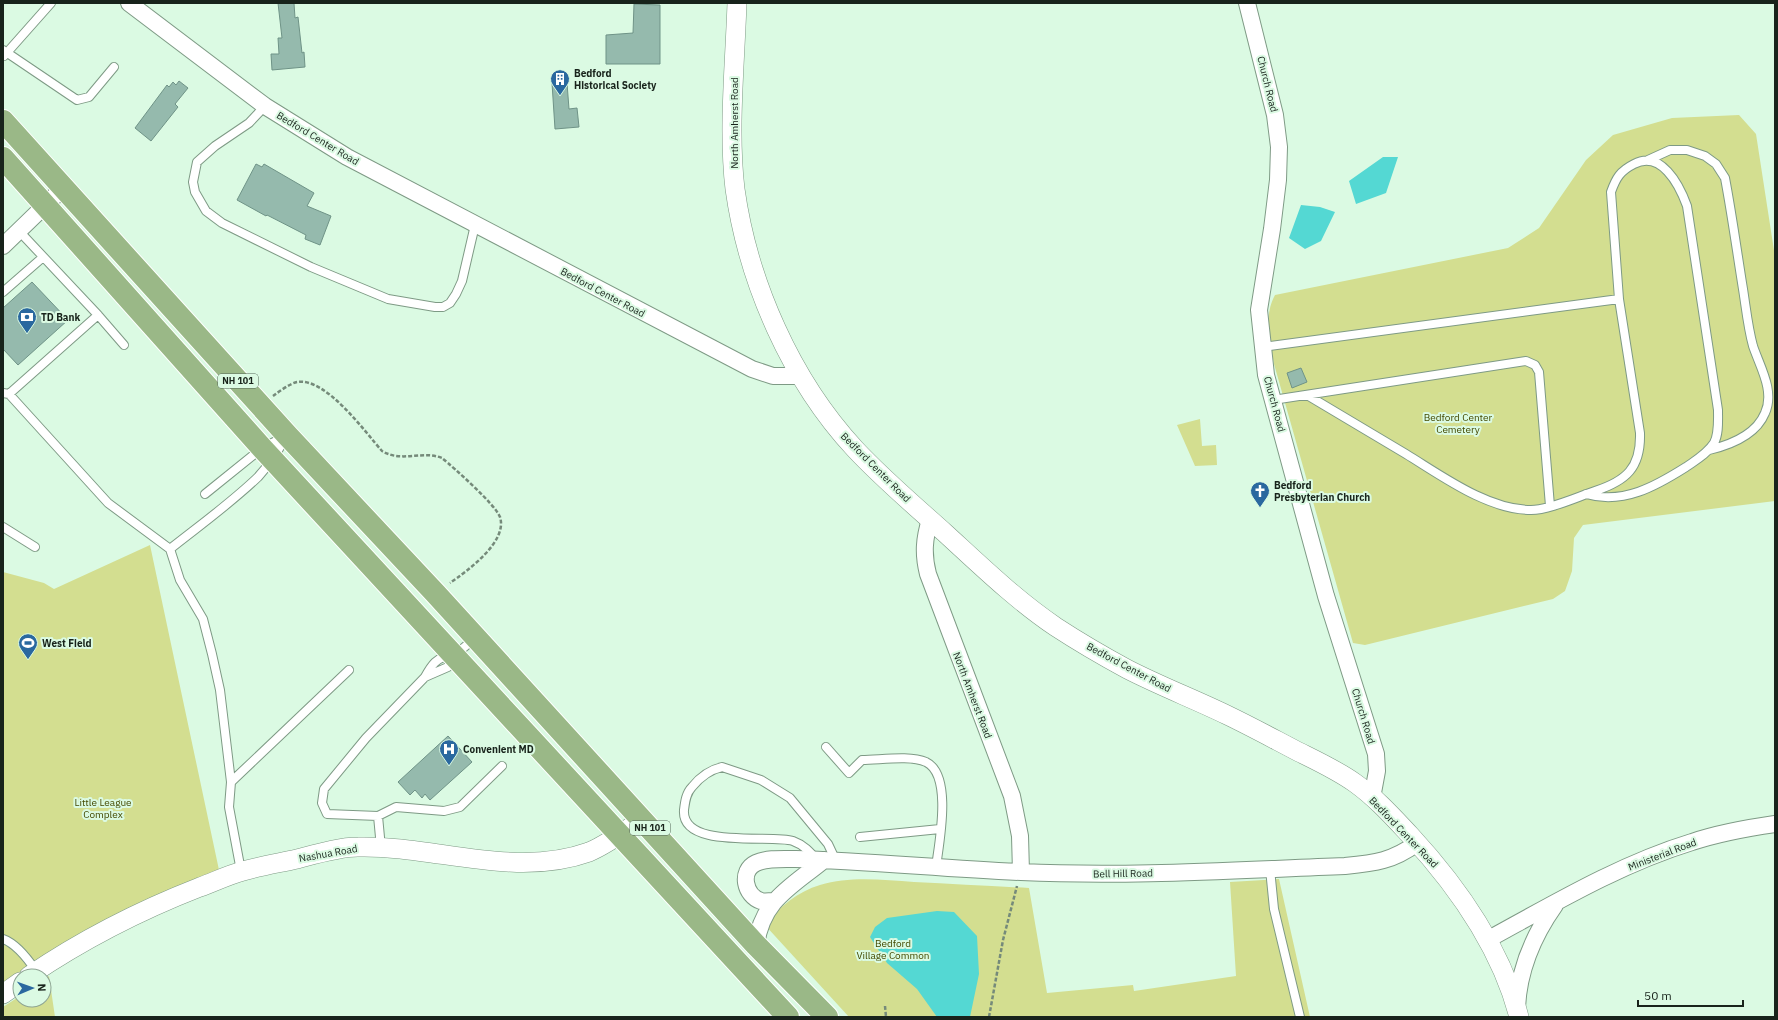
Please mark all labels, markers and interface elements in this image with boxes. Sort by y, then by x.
street label: Church Road [1254,55,1281,113]
place label: Bedford Historical Society [574,67,657,92]
building icon: Bedford Historical Society [549,68,571,96]
street label: North Amherst Road [728,77,741,169]
street label: Bedford Center Road [274,109,361,168]
street label: Bedford Center Road [558,265,647,320]
bank icon: TD Bank [16,306,38,334]
place label: TD Bank [41,311,80,324]
road number: NH 101 [218,374,258,388]
street label: Church Road [1261,375,1288,433]
park label: Bedford Center Cemetery [1424,411,1493,436]
street label: Bedford Center Road [838,430,913,505]
place label: Bedford Presbyterian Church [1274,479,1370,504]
church icon: Bedford Presbyterian Church [1249,480,1271,508]
sports icon: West Field [17,632,39,660]
place label: West Field [42,637,92,650]
street label: Bedford Center Road [1084,640,1173,695]
street label: North Amherst Road [950,650,995,740]
street label: Church Road [1349,687,1378,745]
hospital icon: Convenient MD [438,738,460,766]
place label: Convenient MD [463,743,534,756]
street label: Bedford Center Road [1366,794,1441,871]
park label: Little League Complex [74,796,132,821]
road number: NH 101 [630,821,670,835]
street label: Ministerial Road [1626,835,1698,873]
street label: Nashua Road [298,842,358,865]
street label: Bell Hill Road [1093,866,1153,881]
park label: Bedford Village Common [857,937,929,962]
north arrow [12,968,52,1008]
scale bar [1638,982,1743,1008]
text: N [35,983,49,992]
text: 50 m [1644,988,1672,1003]

